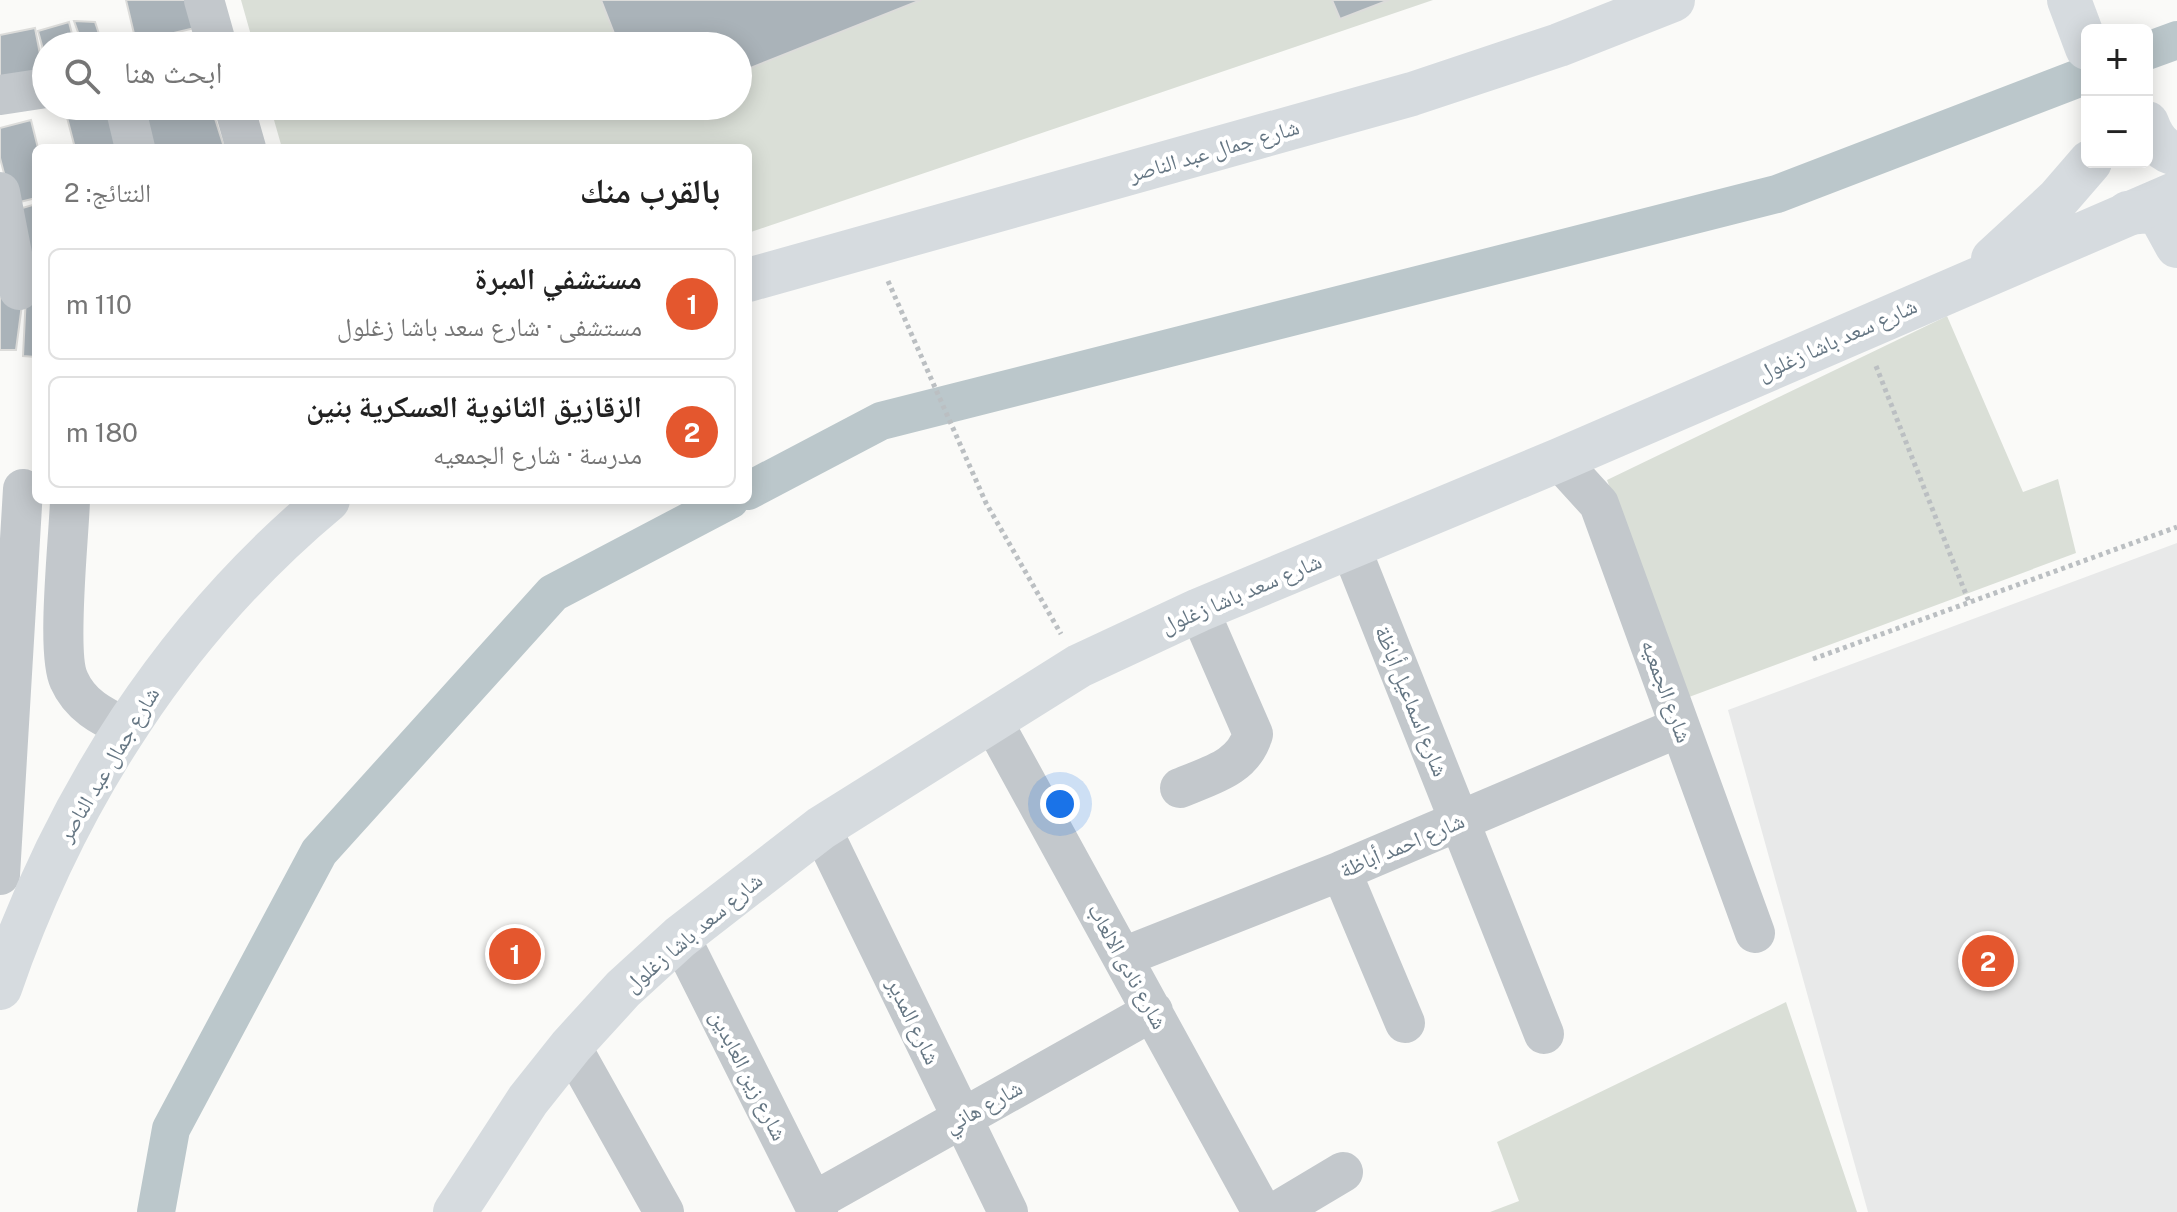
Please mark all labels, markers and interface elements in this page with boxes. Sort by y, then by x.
map controls [2081,24,2153,168]
button: + [2081,24,2153,96]
search box [32,32,752,120]
icon: search [60,54,104,98]
text: ابحث هنا [124,54,223,90]
button: − [2081,96,2153,168]
street label: شارع جمال عبد الناصر [1125,113,1302,188]
text: بالقرب منك [580,171,720,211]
text: النتائج: 2 [64,177,151,208]
text: مستشفي المبرة [475,260,642,296]
text: 110 m [66,289,132,320]
text: 1 [686,289,698,320]
street label: شارع سعد باشا زغلول [1753,292,1921,387]
text: مستشفى · شارع سعد باشا زغلول [337,311,642,342]
text: الزقازيق الثانوية العسكرية بنين [306,388,642,424]
text: 180 m [66,417,138,448]
text: 2 [684,417,700,448]
text: مدرسة · شارع الجمعيه [433,439,642,470]
street label: شارع سعد باشا زغلول [1157,547,1326,639]
street label: شارع اسماعيل أباظة [1369,622,1454,781]
street label: شارع الجمعيه [1635,636,1698,746]
street label: شارع جمال عبد الناصر [51,682,165,847]
your location [1040,784,1080,824]
street label: شارع احمد أباظة [1336,807,1468,884]
street label: شارع سعد باشا زغلول [619,867,768,998]
street label: شارع نادى الالعاب [1082,899,1173,1034]
pin: 1 [489,924,541,984]
pin: 2 [1962,931,2014,991]
street label: شارع المدير [881,973,946,1069]
street label: شارع زين العابدين [704,1005,793,1145]
street label: شارع هاني [939,1074,1029,1142]

